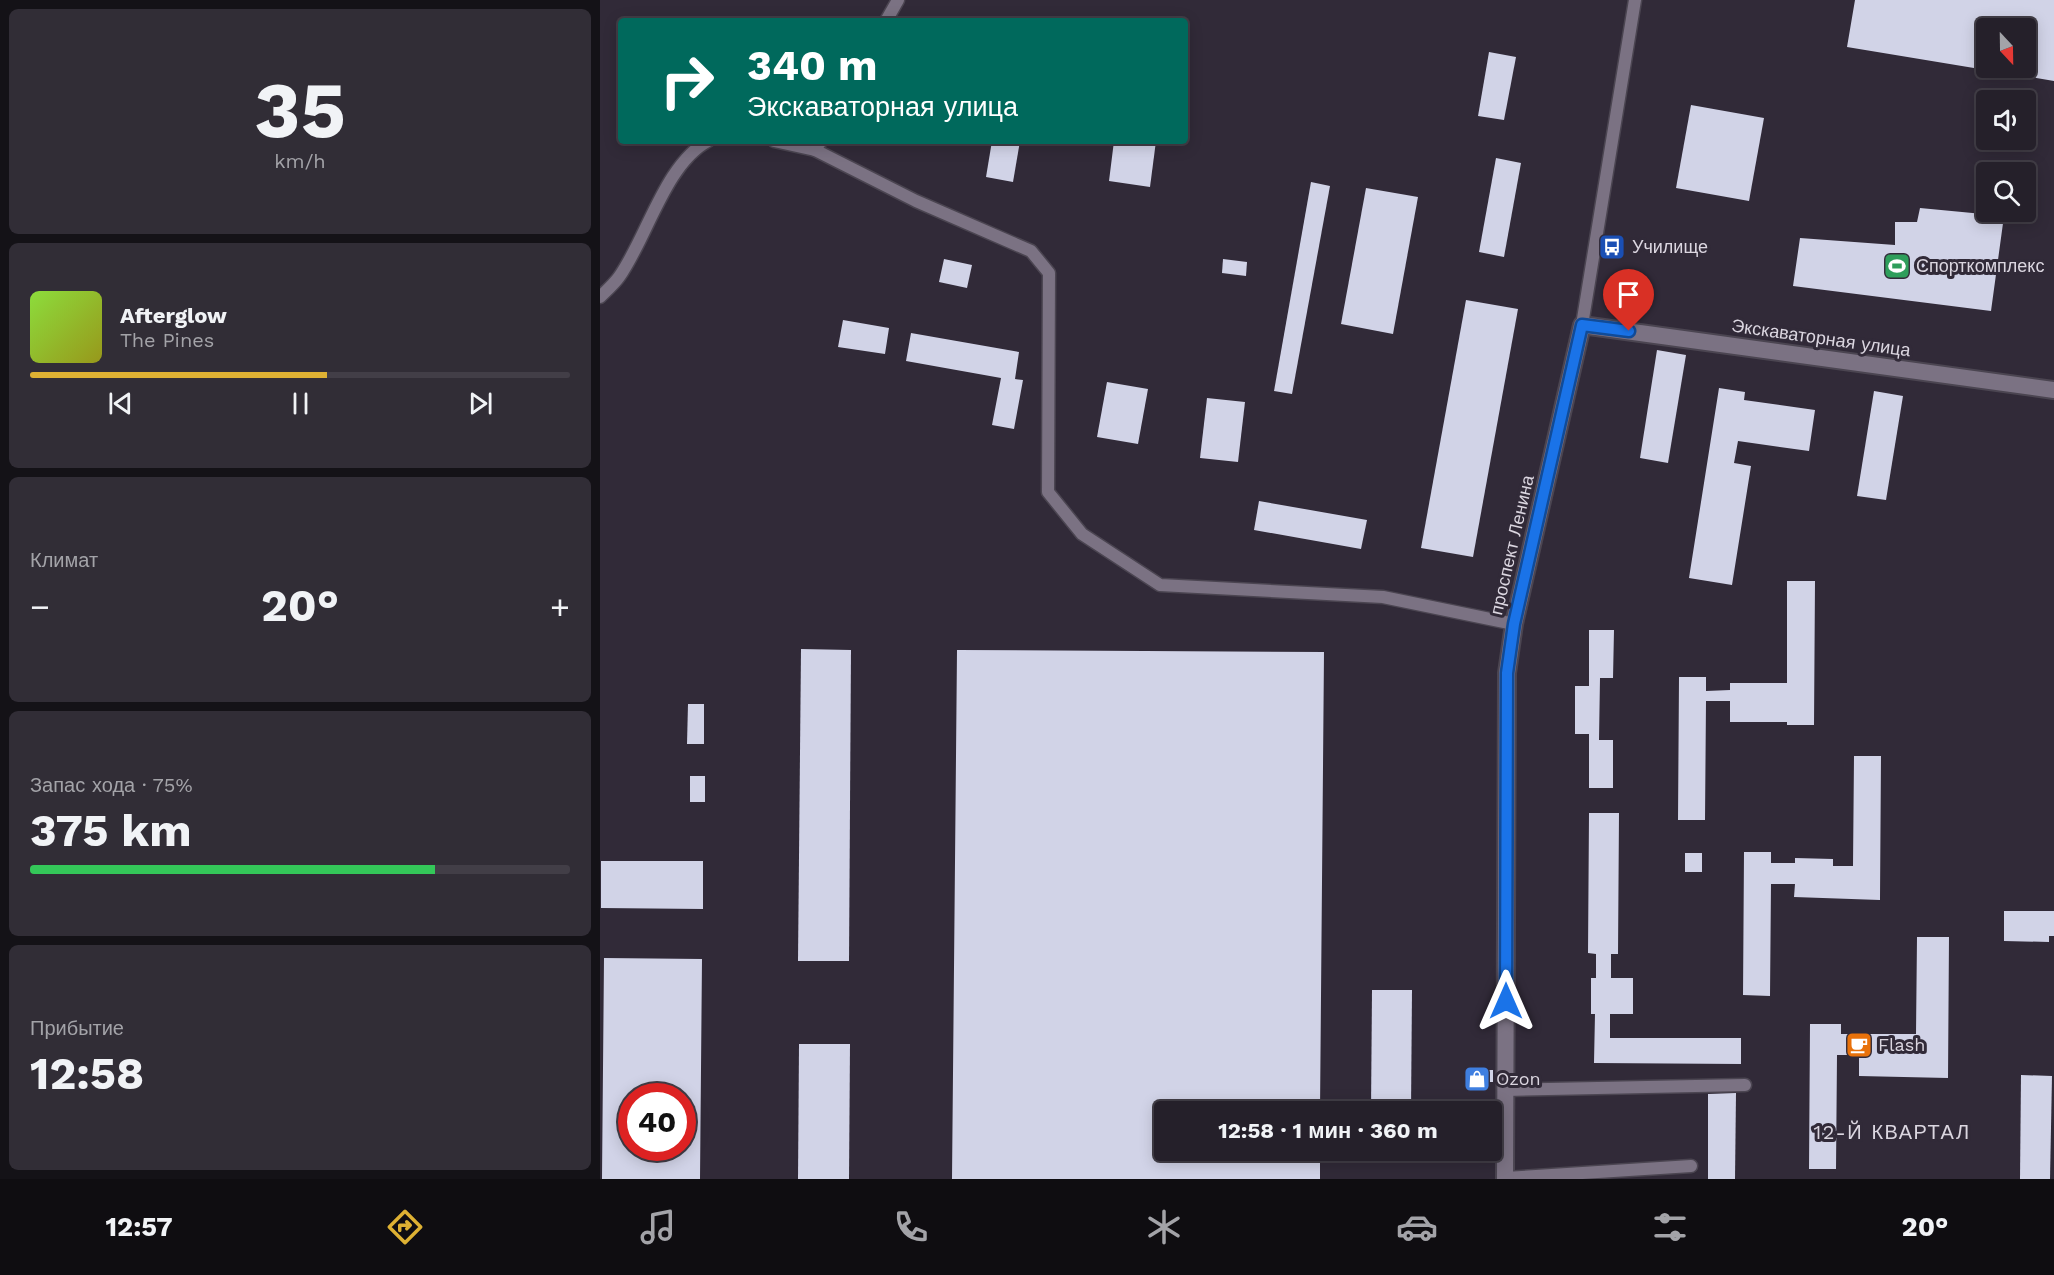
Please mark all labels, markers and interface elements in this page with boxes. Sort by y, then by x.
north arrow [1976,18,2036,78]
map controls [1976,18,2036,222]
text: 340 m [747,41,878,90]
icon: right [648,42,726,120]
text: 35 [254,64,346,156]
button: sound [1976,90,2036,150]
text: Экскаваторная улица [747,91,1018,123]
text: km/h [274,149,326,173]
button: search [1976,162,2036,222]
bus stop icon: Училище [1597,232,1627,262]
place label: Училище [1632,236,1708,257]
sports icon: Спорткомплекс [1882,251,1912,281]
place label: Спорткомплекс [1916,255,2044,276]
pin [1603,269,1654,331]
icon: arrive [1612,278,1645,311]
text: Afterglow [120,303,227,328]
street label: Экскаваторная улица [1730,315,1913,361]
text: The Pines [120,328,214,352]
icon: previous [104,387,137,420]
icon: pause [284,387,317,420]
icon: next [464,387,497,420]
street label: проспект Ленина [1485,472,1538,617]
text: Климат [30,548,98,572]
text: 20° [261,579,339,632]
text: − [30,587,50,626]
text: + [550,587,570,626]
text: Запас хода · 75% [30,773,193,797]
text: 375 km [30,804,192,857]
position arrow [1474,969,1538,1033]
text: Прибытие [30,1016,124,1040]
cafe icon: Flash [1844,1030,1874,1060]
place label: Flash [1878,1034,1925,1055]
text: 12:58 [30,1047,144,1100]
shop icon: Ozon [1462,1064,1492,1094]
place label: Ozon [1496,1068,1541,1089]
speed limit sign: 40 [618,1083,696,1161]
text: 12:58 · 1 мин · 360 m [1218,1118,1438,1143]
district label: 12-Й КВАРТАЛ [1813,1120,1971,1144]
icon: directions [384,1206,426,1248]
icon: music [637,1206,679,1248]
icon: phone [890,1206,932,1248]
icon: climate [1143,1206,1185,1248]
icon: car [1396,1206,1438,1248]
icon: filters [1649,1206,1691,1248]
text: 12:57 [105,1211,173,1243]
text: 20° [1902,1211,1948,1243]

